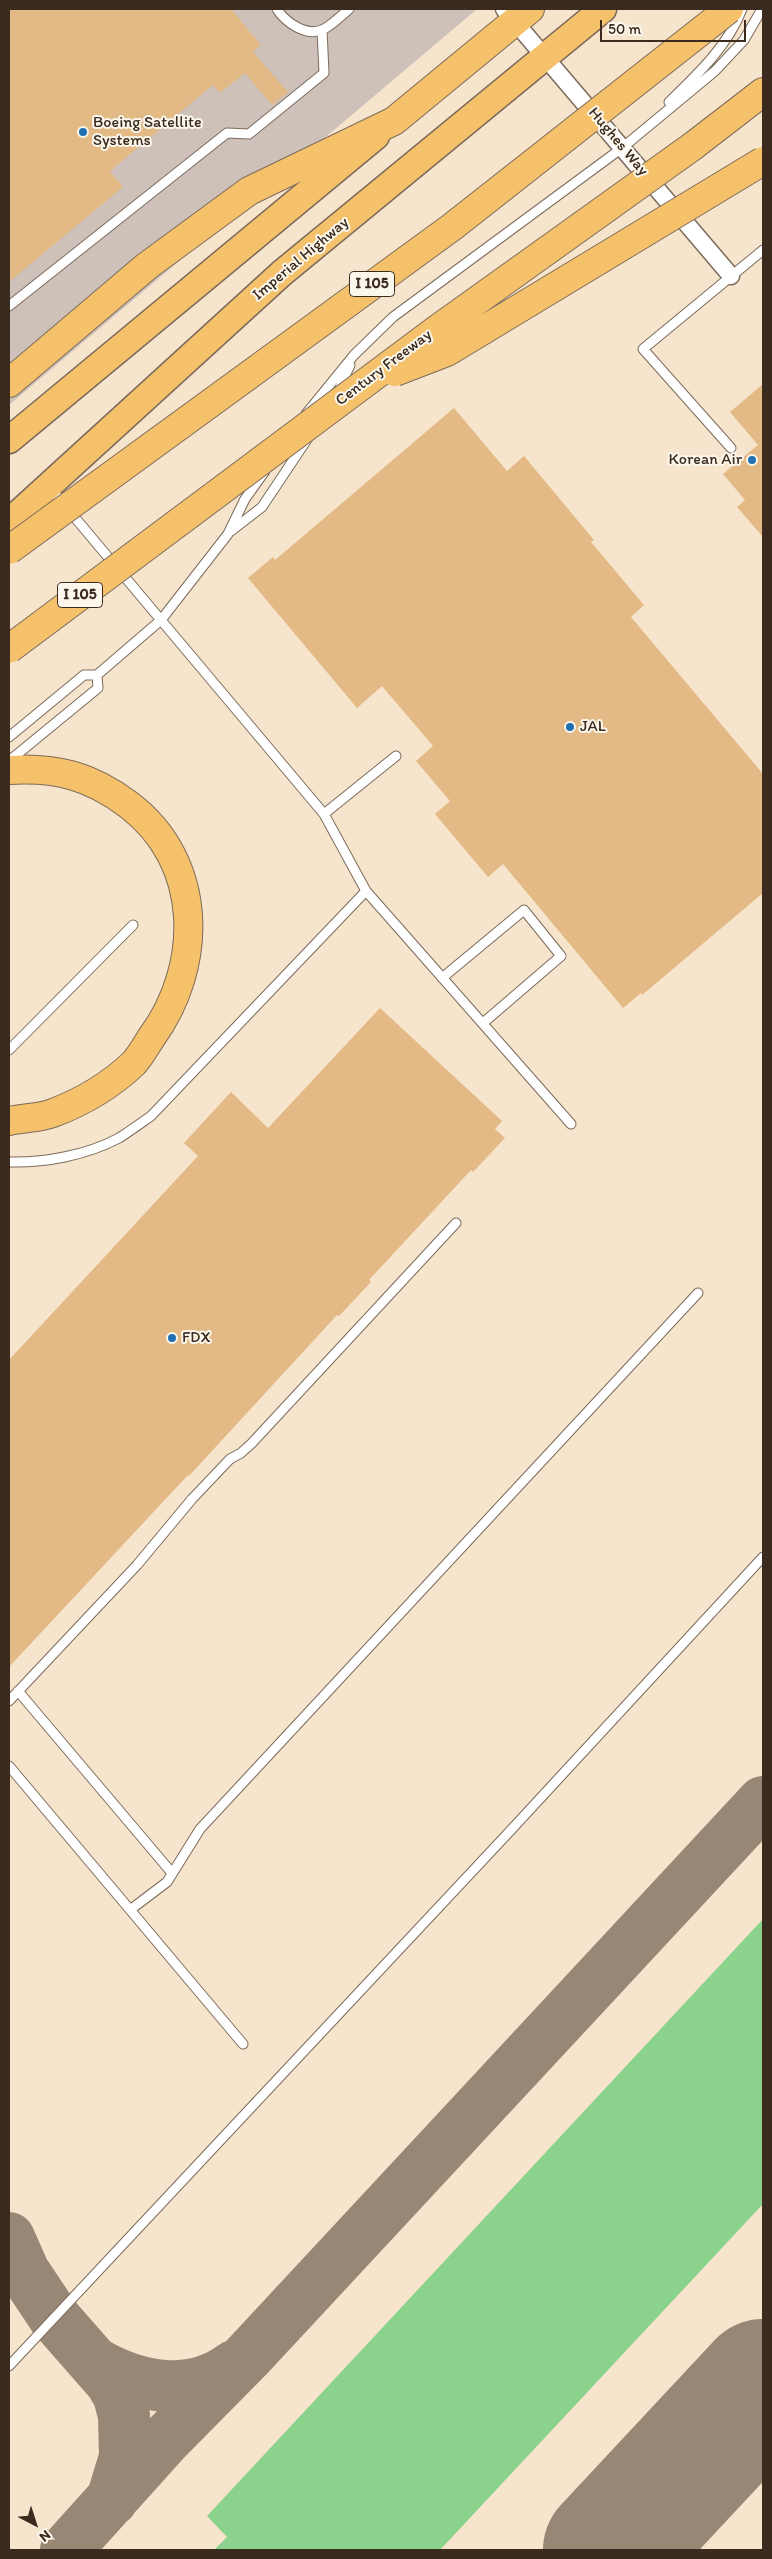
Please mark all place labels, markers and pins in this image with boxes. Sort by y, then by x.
place label: Boeing Satellite Systems [93,113,202,151]
marker: Boeing Satellite Systems [77,126,89,138]
place label: Korean Air [669,450,742,470]
marker: Korean Air [746,454,758,466]
place label: JAL [580,717,606,737]
marker: JAL [564,721,576,733]
place label: FDX [182,1328,211,1348]
marker: FDX [166,1332,178,1344]

